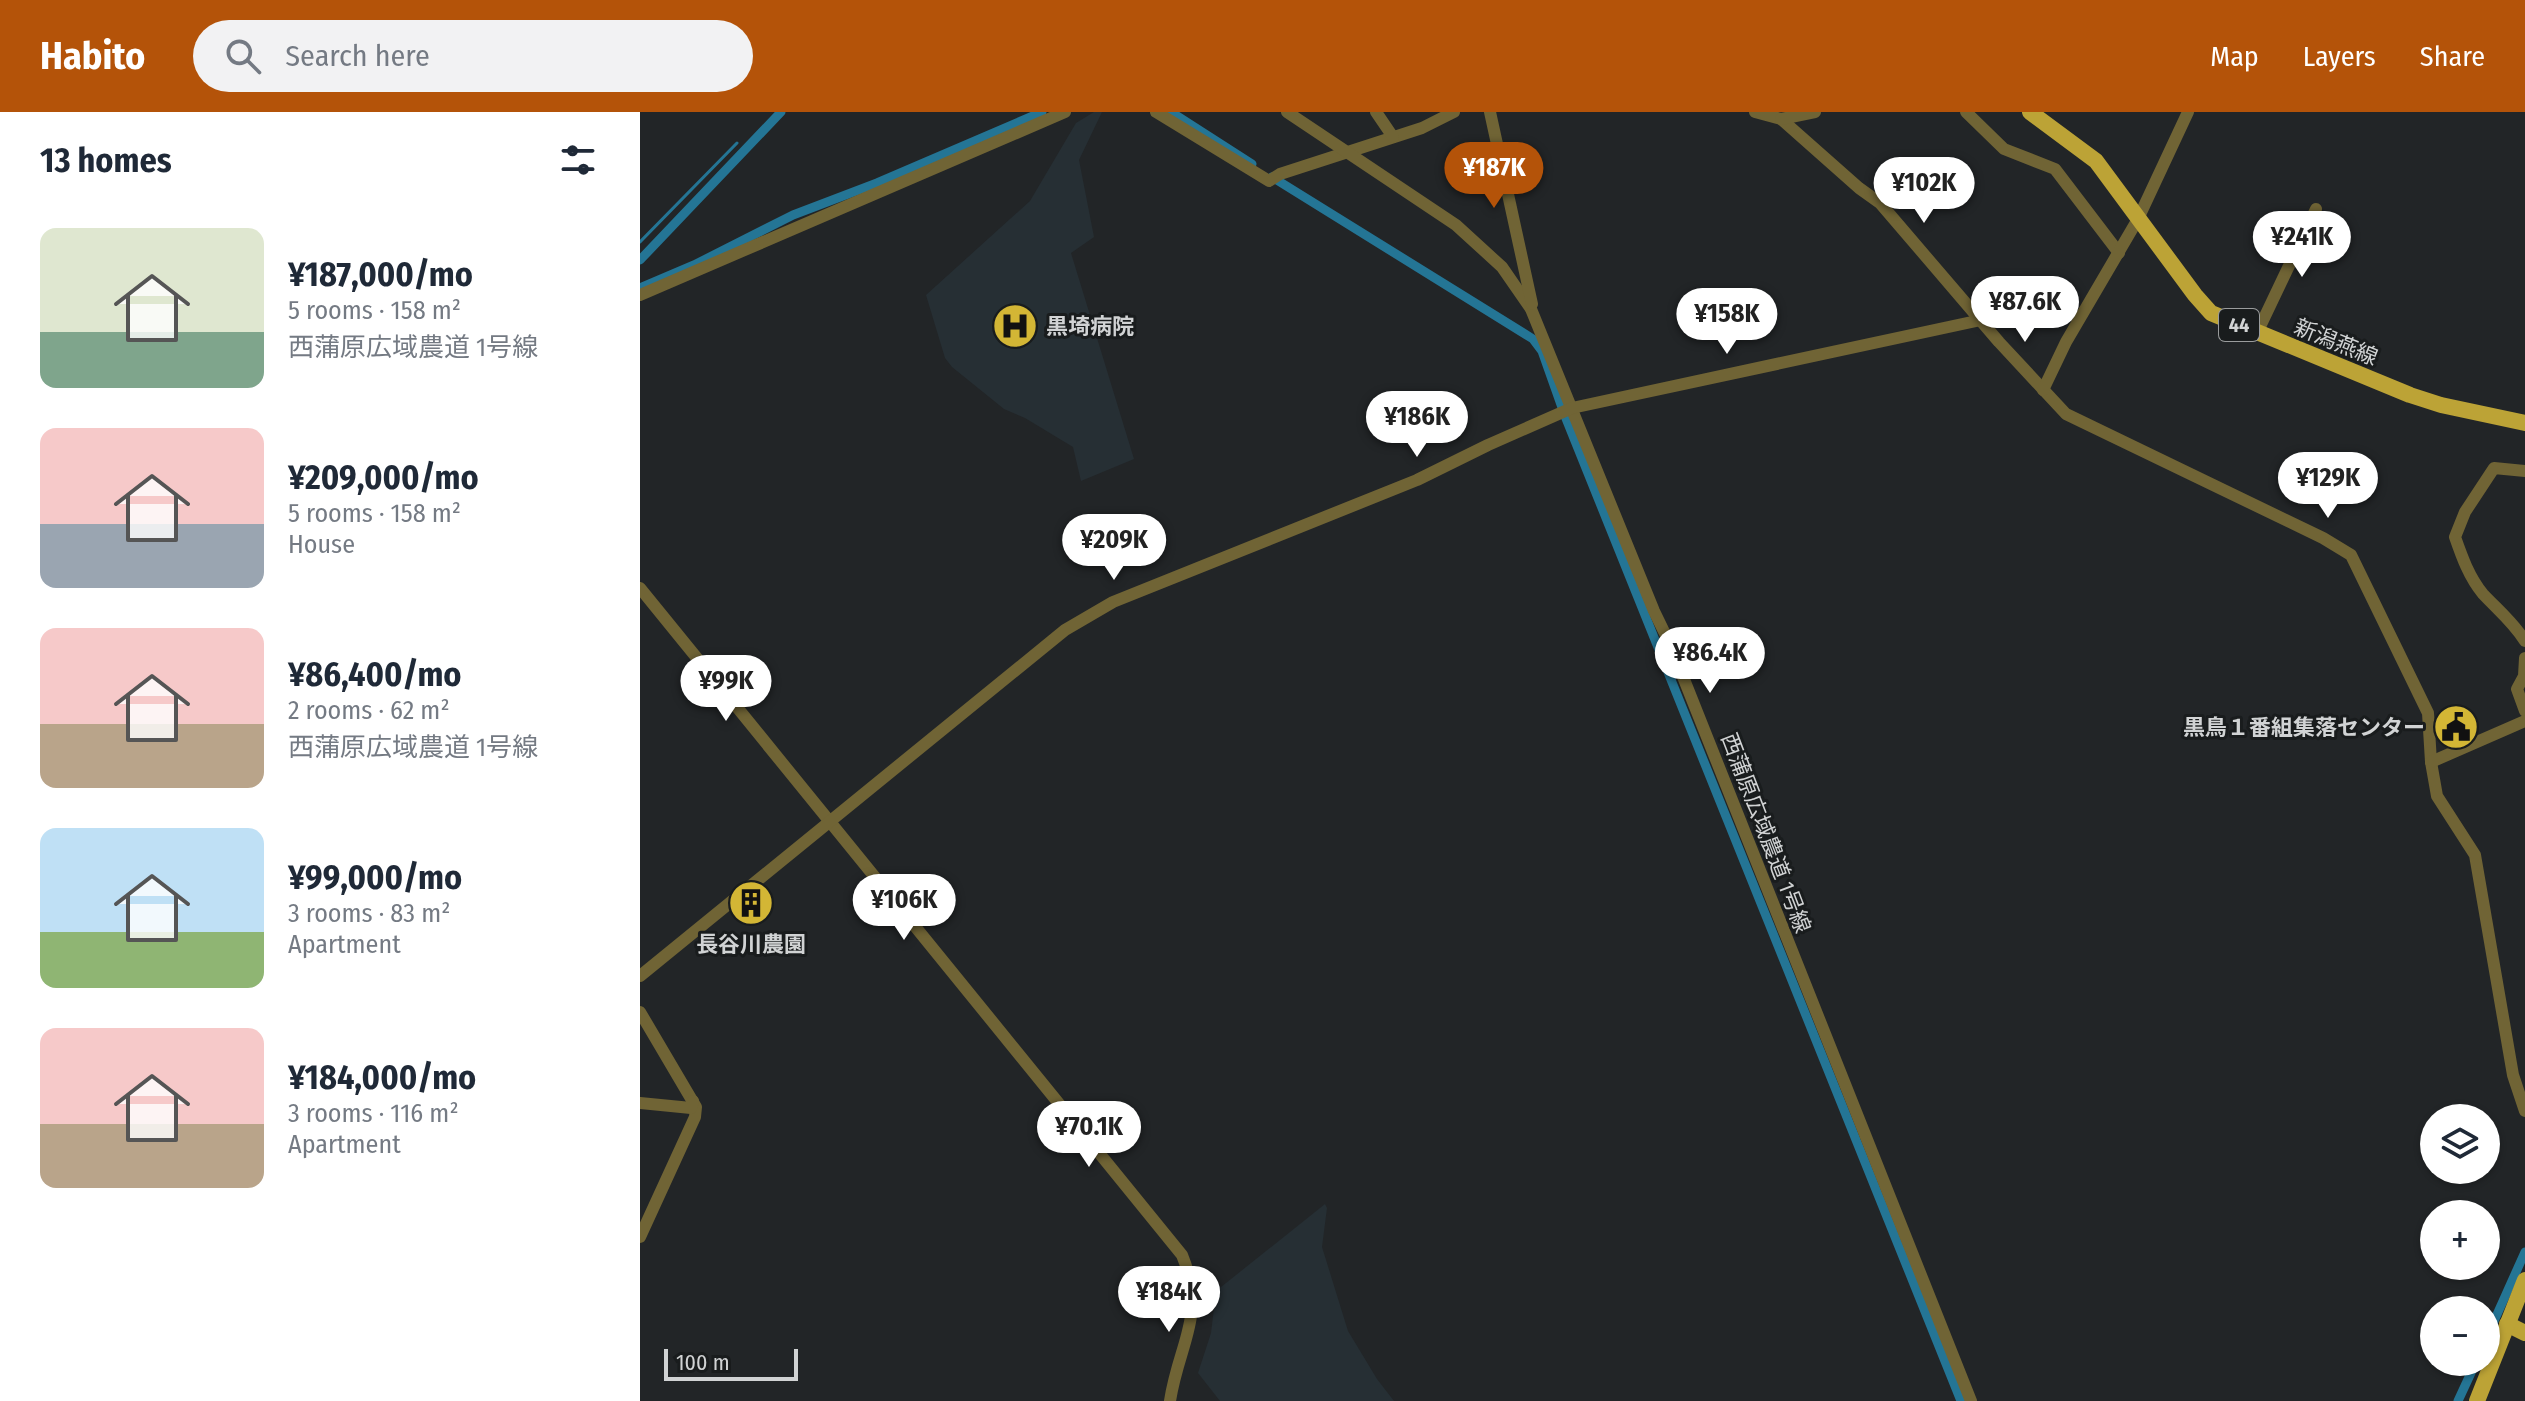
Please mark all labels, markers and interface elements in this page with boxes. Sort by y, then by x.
search box [193,20,753,92]
text: Habito [40,33,145,79]
icon: search [221,34,265,78]
text: Search here [285,38,430,74]
text: Map [2210,40,2259,73]
text: Layers [2303,40,2376,73]
text: Share [2420,40,2485,73]
icon: filters [556,138,600,182]
text: 13 homes [40,140,172,181]
pin: ¥187K [1438,142,1550,210]
text: ¥187K [1462,152,1526,183]
pin: ¥102K [1868,157,1980,225]
text: ¥102K [1892,167,1956,198]
pin: ¥241K [2246,211,2358,279]
text: ¥241K [2271,221,2333,252]
text: ¥187,000/mo [288,254,473,295]
icon: home [104,260,200,356]
pin: ¥87.6K [1960,276,2090,344]
text: ¥87.6K [1989,286,2061,317]
pin: ¥158K [1671,288,1783,356]
text: 5 rooms · 158 m² [288,295,461,326]
text: ¥158K [1694,298,1760,329]
hospital icon: 黒埼病院 [991,302,1039,350]
road number: 44 [2219,309,2259,341]
place label: 黒埼病院 [1046,313,1134,340]
street label: 新潟燕線 [2290,313,2382,371]
text: 西蒲原広域農道 1号線 [288,332,538,363]
pin: ¥186K [1361,391,1473,459]
text: ¥186K [1384,401,1450,432]
pin: ¥129K [2272,452,2384,520]
text: ¥209,000/mo [288,457,479,498]
icon: home [104,460,200,556]
text: ¥129K [2296,462,2360,493]
text: 5 rooms · 158 m² [288,498,461,529]
pin: ¥209K [1058,514,1170,582]
text: ¥209K [1080,524,1148,555]
text: House [288,529,355,560]
pin: ¥86.4K [1645,627,1775,695]
text: ¥86.4K [1673,637,1747,668]
text: ¥86,400/mo [288,654,462,695]
pin: ¥99K [679,655,773,723]
icon: home [104,660,200,756]
text: ¥99K [698,665,754,696]
text: 2 rooms · 62 m² [288,695,450,726]
public building icon: 黒鳥１番組集落センター [2432,703,2480,751]
place label: 黒鳥１番組集落センター [2183,714,2425,741]
street label: 西蒲原広域農道 1号線 [1715,729,1817,937]
text: 西蒲原広域農道 1号線 [288,732,538,763]
text: ¥99,000/mo [288,857,462,898]
icon: home [104,860,200,956]
pin: ¥106K [848,874,960,942]
building icon: 長谷川農園 [727,879,775,927]
text: ¥106K [871,884,937,915]
text: 3 rooms · 83 m² [288,898,450,929]
text: Apartment [288,929,401,960]
place label: 長谷川農園 [696,931,806,958]
text: ¥184,000/mo [288,1057,476,1098]
icon: home [104,1060,200,1156]
text: 3 rooms · 116 m² [288,1098,459,1129]
pin: ¥70.1K [1024,1101,1154,1169]
map controls [2420,1104,2500,1376]
button: layers [2420,1104,2500,1184]
text: ¥70.1K [1055,1111,1123,1142]
text: Apartment [288,1129,401,1160]
button: + [2420,1200,2500,1280]
pin: ¥184K [1113,1266,1225,1334]
text: ¥184K [1136,1276,1202,1307]
button: − [2420,1296,2500,1376]
scale bar [664,1345,798,1381]
text: 100 m [676,1349,730,1376]

